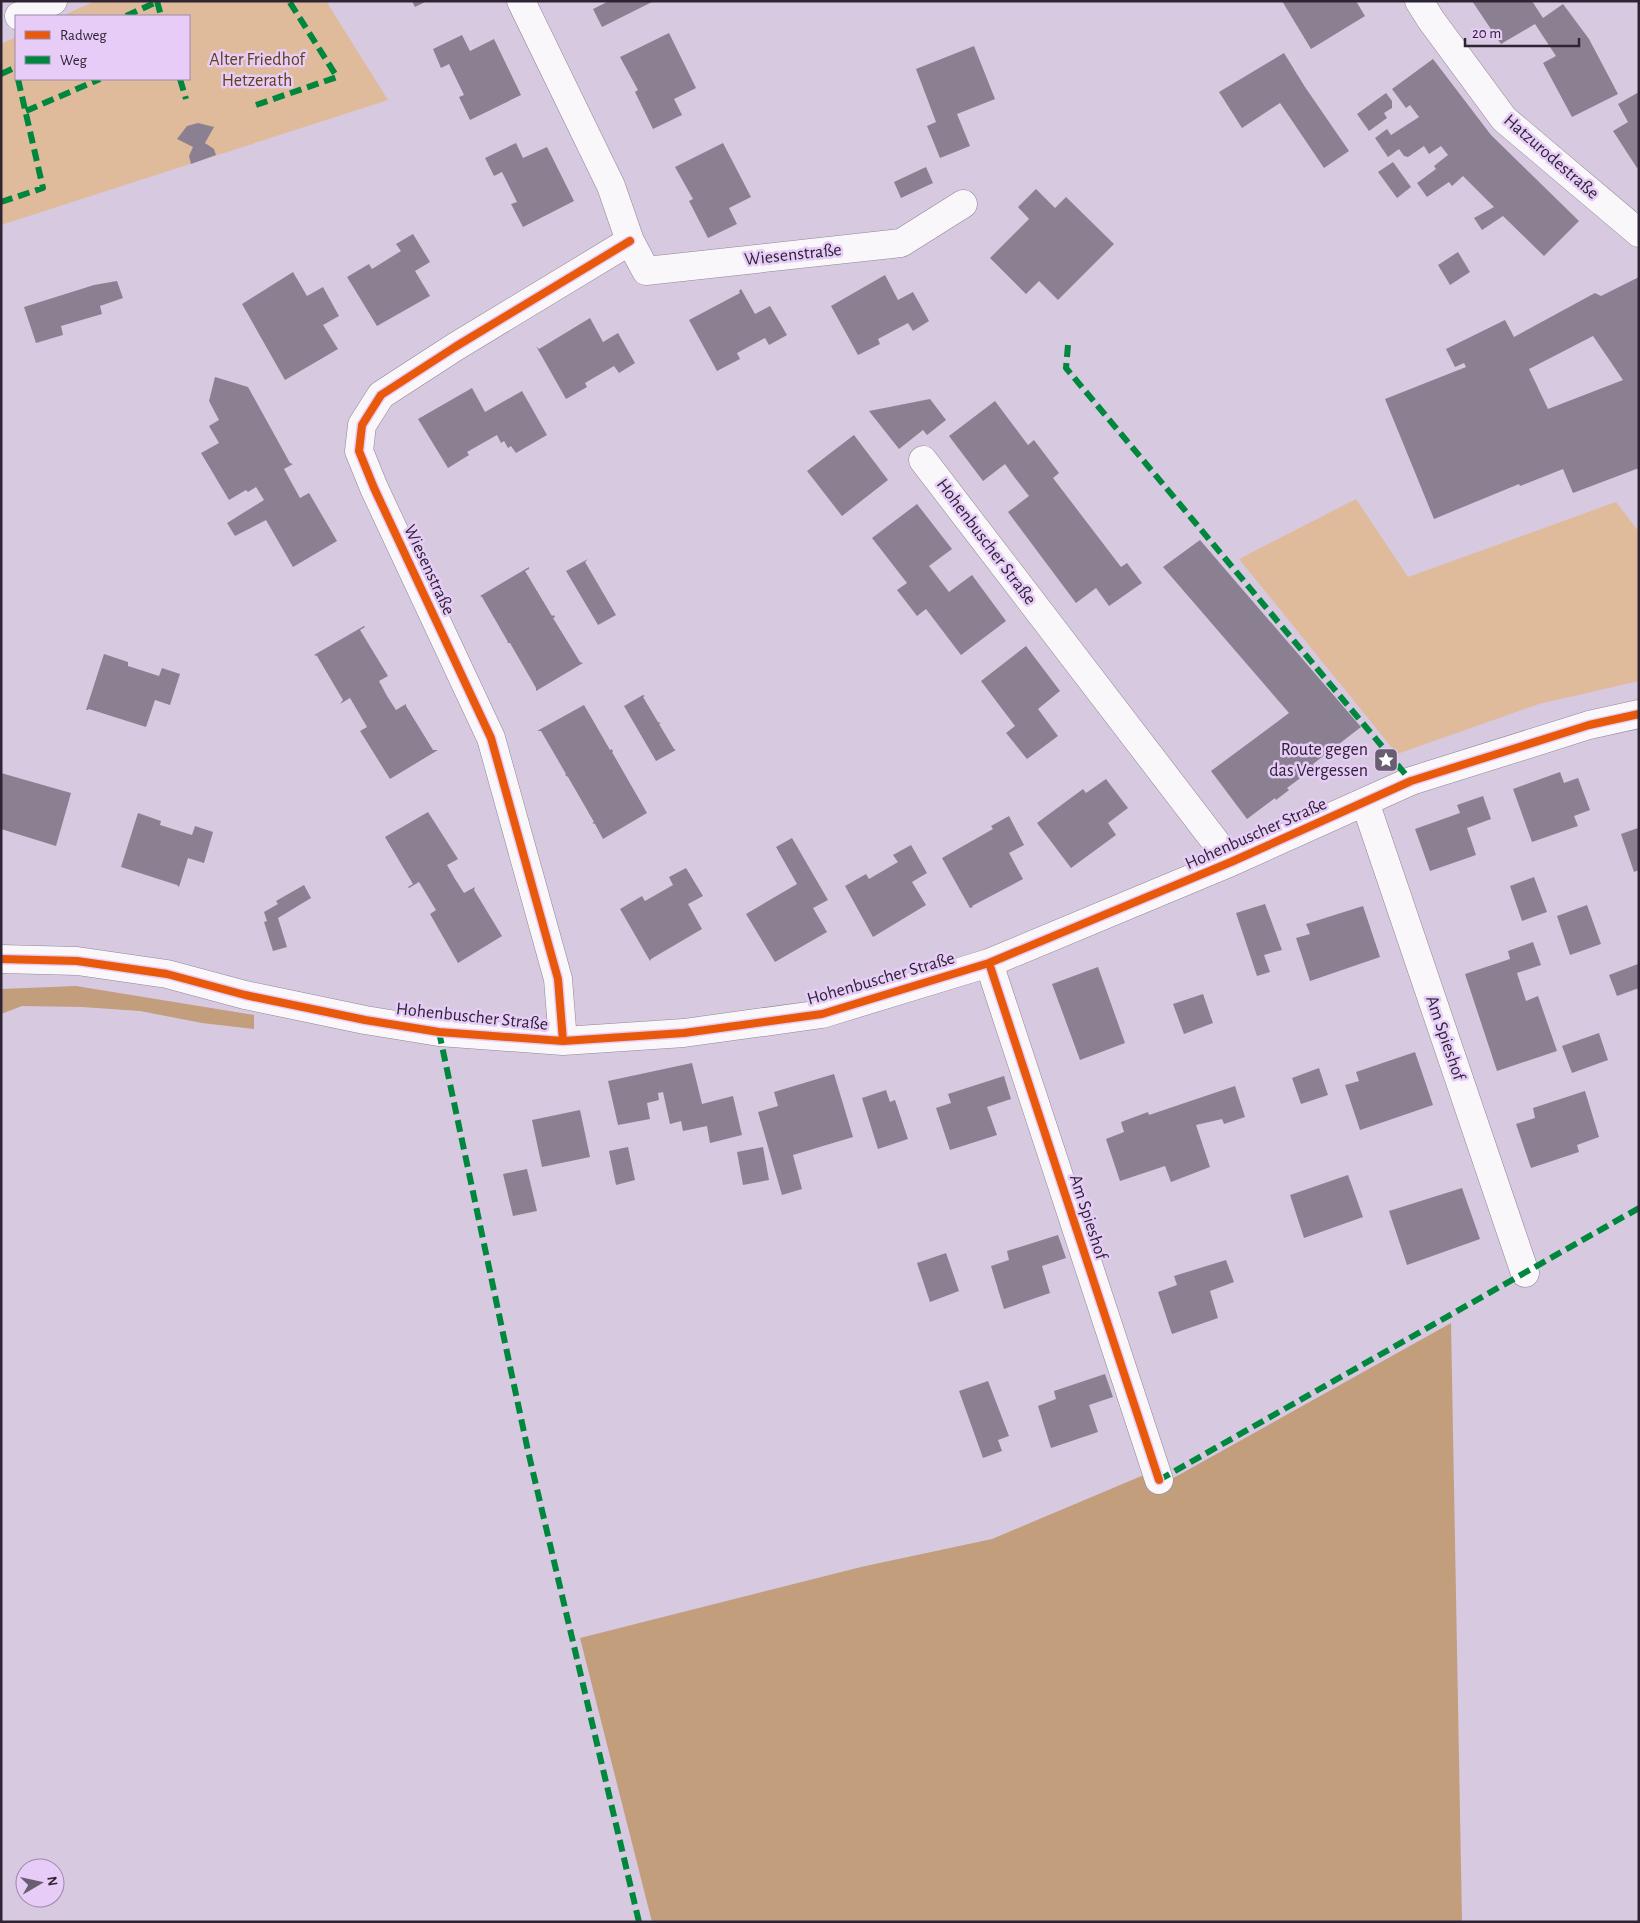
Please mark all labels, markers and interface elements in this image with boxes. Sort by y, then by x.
legend [15,15,190,80]
scale bar [1465,15,1579,47]
text: 20 m [1472,26,1501,41]
text: Radweg [60,28,107,43]
park label: Alter Friedhof Hetzerath [209,51,306,90]
text: Weg [60,53,88,68]
street label: Hatzurodestraße [1500,111,1602,203]
street label: Wiesenstraße [744,241,842,269]
street label: Hohenbuscher Straße [933,476,1039,608]
street label: Wiesenstraße [400,522,458,618]
place label: Route gegen das Vergessen [1269,741,1368,780]
place icon: Route gegen das Vergessen [1373,747,1399,773]
street label: Hohenbuscher Straße [1183,795,1329,873]
street label: Hohenbuscher Straße [805,949,957,1009]
street label: Am Spieshof [1422,994,1468,1084]
street label: Hohenbuscher Straße [395,1000,549,1034]
street label: Am Spieshof [1066,1172,1111,1263]
north arrow [15,1858,65,1908]
text: N [44,1875,60,1887]

